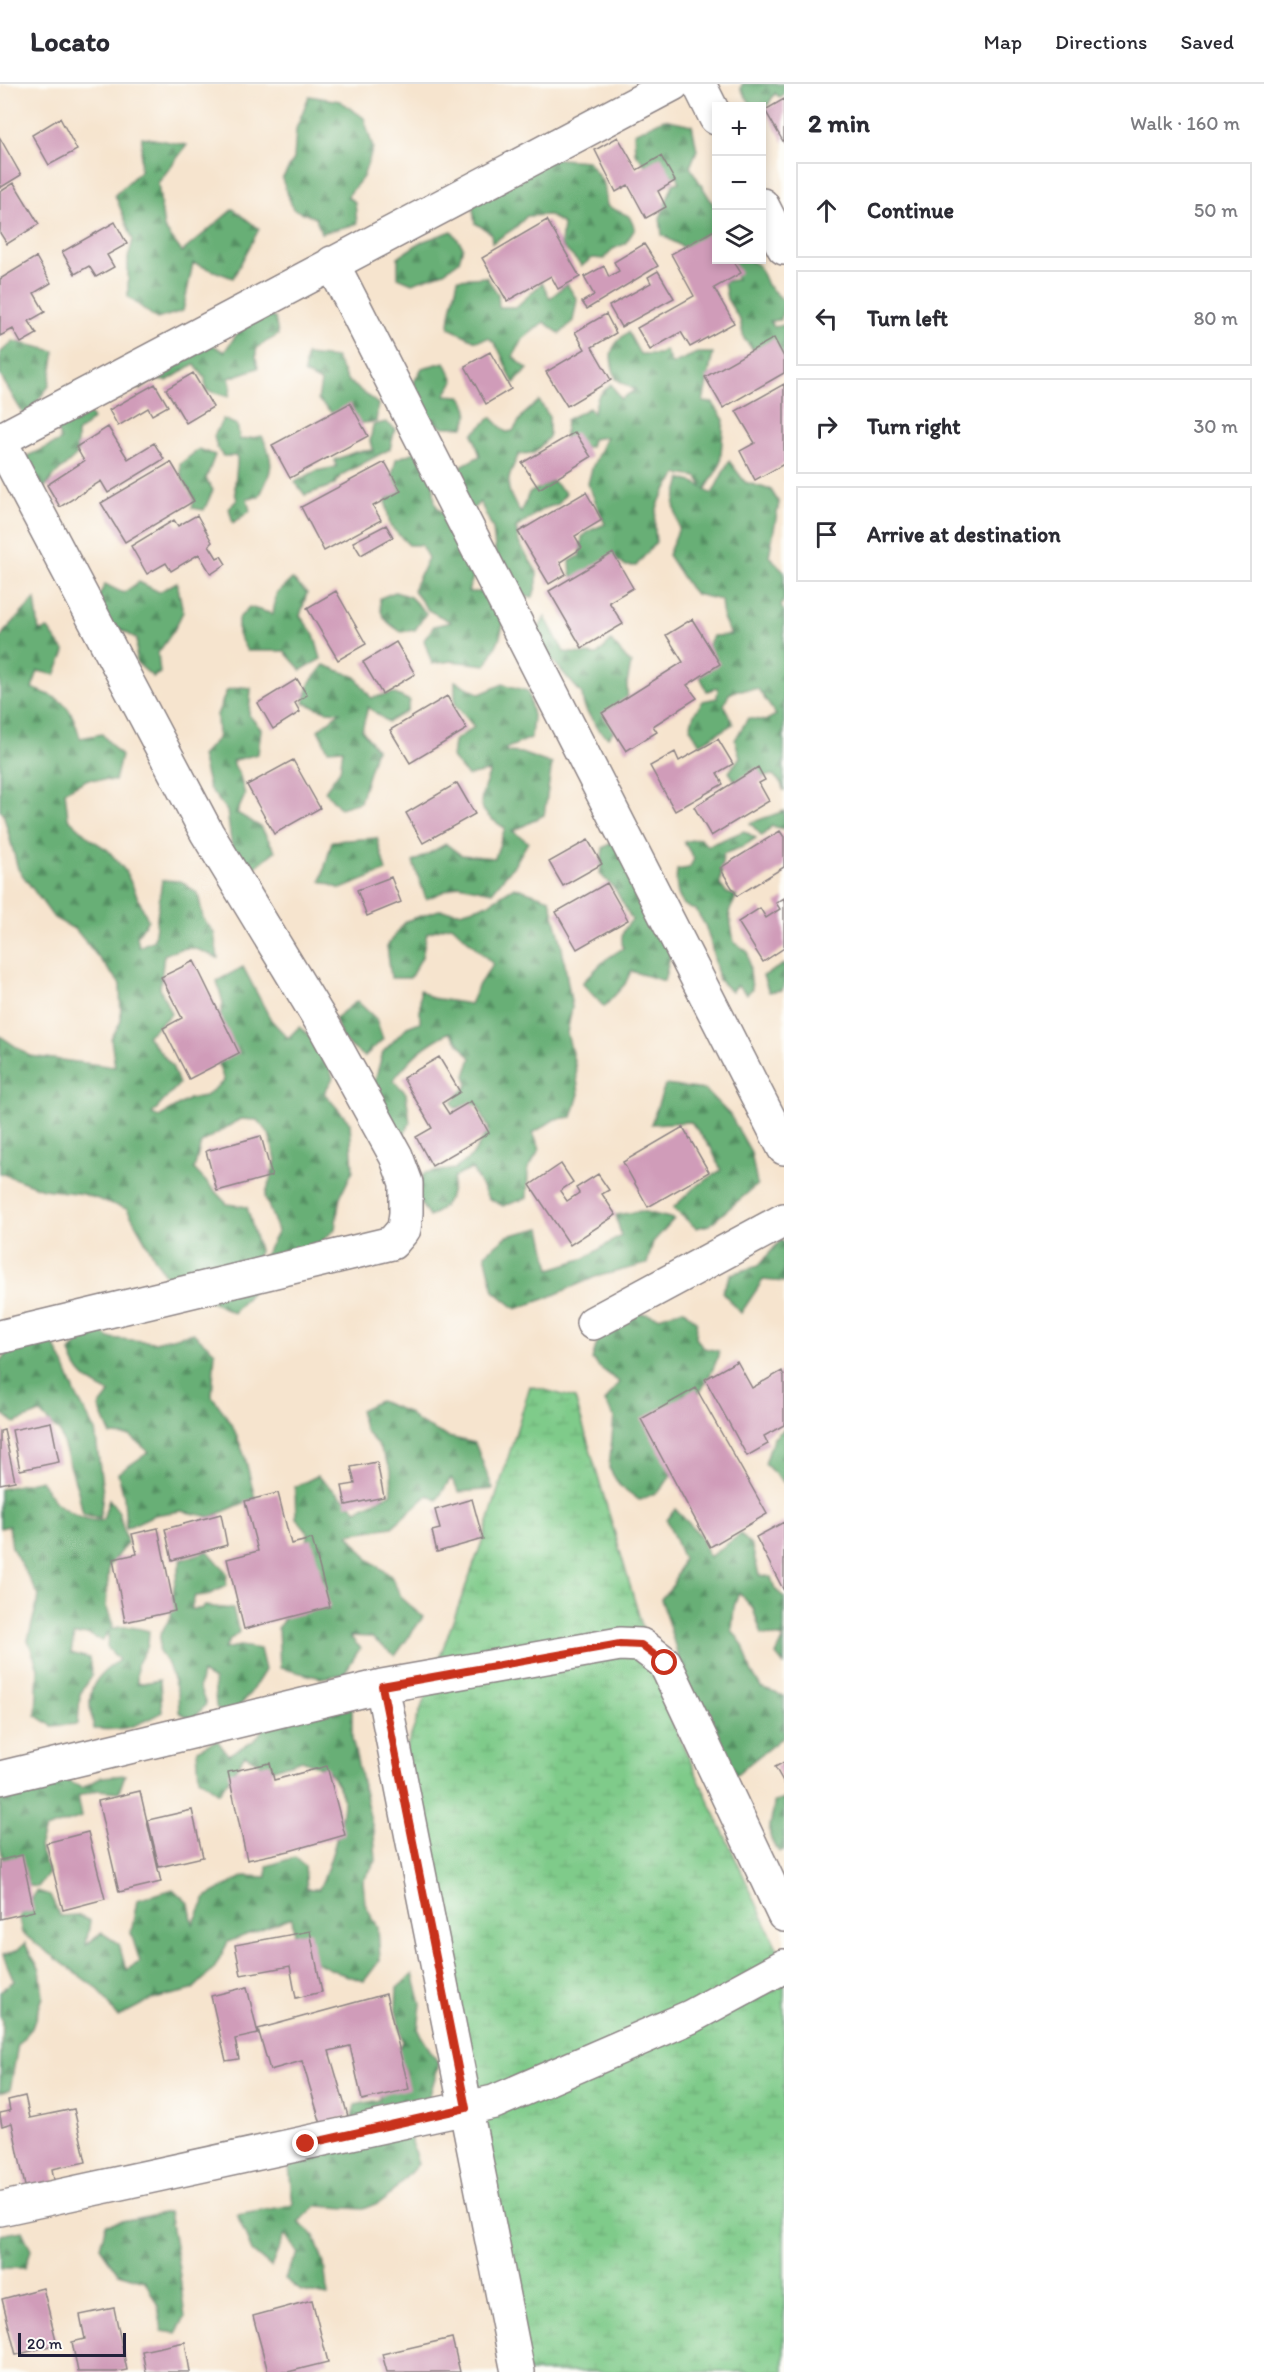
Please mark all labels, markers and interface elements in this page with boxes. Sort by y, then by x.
text: Locato [30,24,110,58]
text: Map [984,29,1022,54]
text: Directions [1055,29,1147,54]
text: Saved [1180,29,1234,54]
map controls [712,102,766,264]
button: + [712,102,766,156]
text: 2 min [808,107,870,139]
text: Walk · 160 m [1130,111,1240,135]
button: − [712,156,766,210]
icon: ahead [810,194,843,227]
text: Continue [867,197,954,224]
text: 50 m [1194,198,1238,222]
button: layers [712,210,766,264]
icon: left [810,302,843,335]
text: Turn left [867,305,948,332]
text: 80 m [1193,306,1238,330]
icon: right [810,410,843,443]
text: Turn right [867,413,961,440]
text: 30 m [1193,414,1238,438]
icon: arrive [810,518,843,551]
text: Arrive at destination [867,521,1061,548]
route start [651,1649,677,1675]
route end [292,2130,318,2156]
scale bar [18,2330,126,2358]
text: 20 m [27,2334,62,2353]

